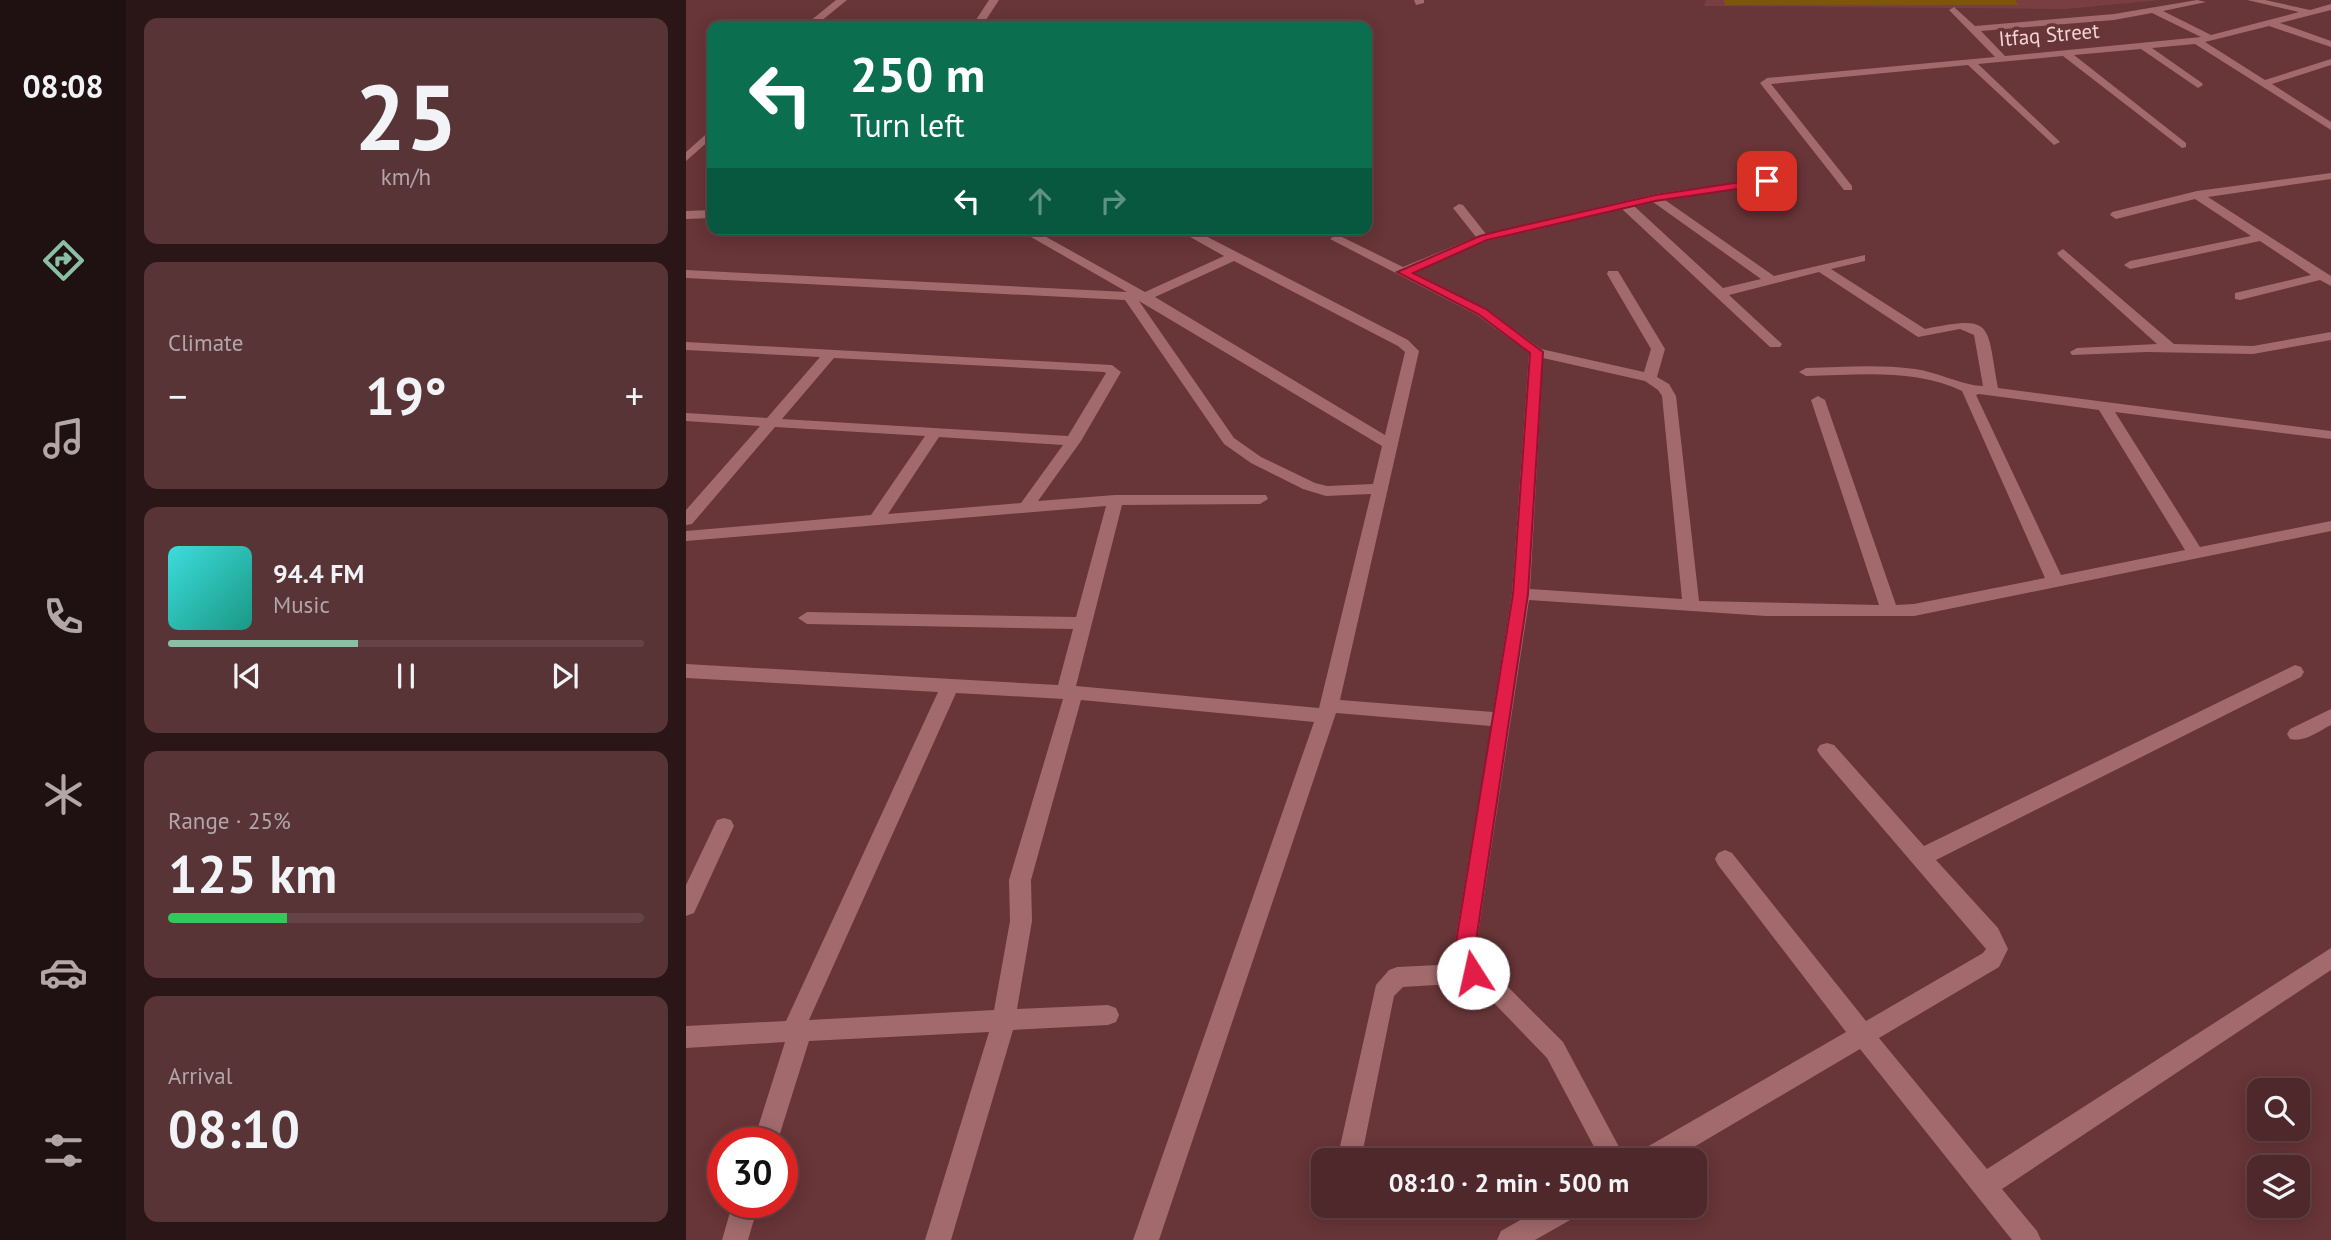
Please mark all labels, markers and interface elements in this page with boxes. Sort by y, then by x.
street label: Itfaq Street [1998,17,2100,52]
text: 250 m [850,42,985,106]
icon: left [735,49,826,140]
text: 25 [354,57,458,175]
text: 08:08 [22,65,104,107]
text: Turn left [850,104,965,146]
pin [1737,151,1797,211]
text: km/h [381,162,431,191]
icon: arrive [1748,162,1786,200]
icon: left [948,182,986,220]
icon: ahead [1021,182,1059,220]
icon: right [1094,182,1132,220]
icon: directions [39,236,88,285]
text: Climate [168,328,243,357]
text: 19° [365,362,447,429]
text: − [168,371,187,420]
text: + [625,371,644,420]
icon: music [39,414,88,463]
text: 94.4 FM [273,557,364,590]
text: Music [273,590,330,619]
icon: phone [39,592,88,641]
icon: previous [228,657,266,695]
icon: pause [387,657,425,695]
icon: next [546,657,584,695]
icon: climate [39,770,88,819]
text: Range · 25% [168,806,291,835]
text: 125 km [168,840,337,907]
position arrow [1436,936,1510,1010]
icon: car [39,948,88,997]
text: Arrival [168,1061,232,1090]
map controls [2247,1078,2310,1218]
button: search [2247,1078,2310,1141]
text: 08:10 [168,1095,300,1162]
icon: filters [39,1126,88,1175]
speed limit sign: 30 [707,1127,798,1218]
button: layers [2247,1155,2310,1218]
text: 08:10 · 2 min · 500 m [1389,1166,1629,1199]

